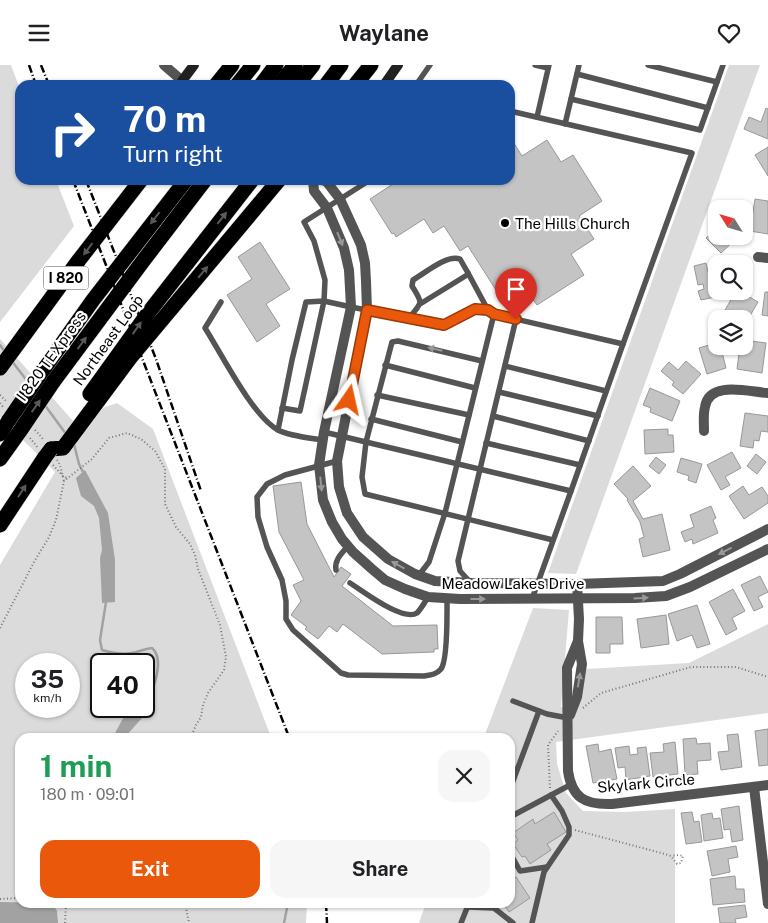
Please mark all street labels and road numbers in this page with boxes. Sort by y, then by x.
road number: I 820 [44,267,88,289]
street label: Northeast Loop [69,291,147,389]
street label: I 820 TEXpress [13,308,89,404]
street label: Meadow Lakes Drive [442,575,584,592]
street label: Skylark Circle [596,770,696,796]

